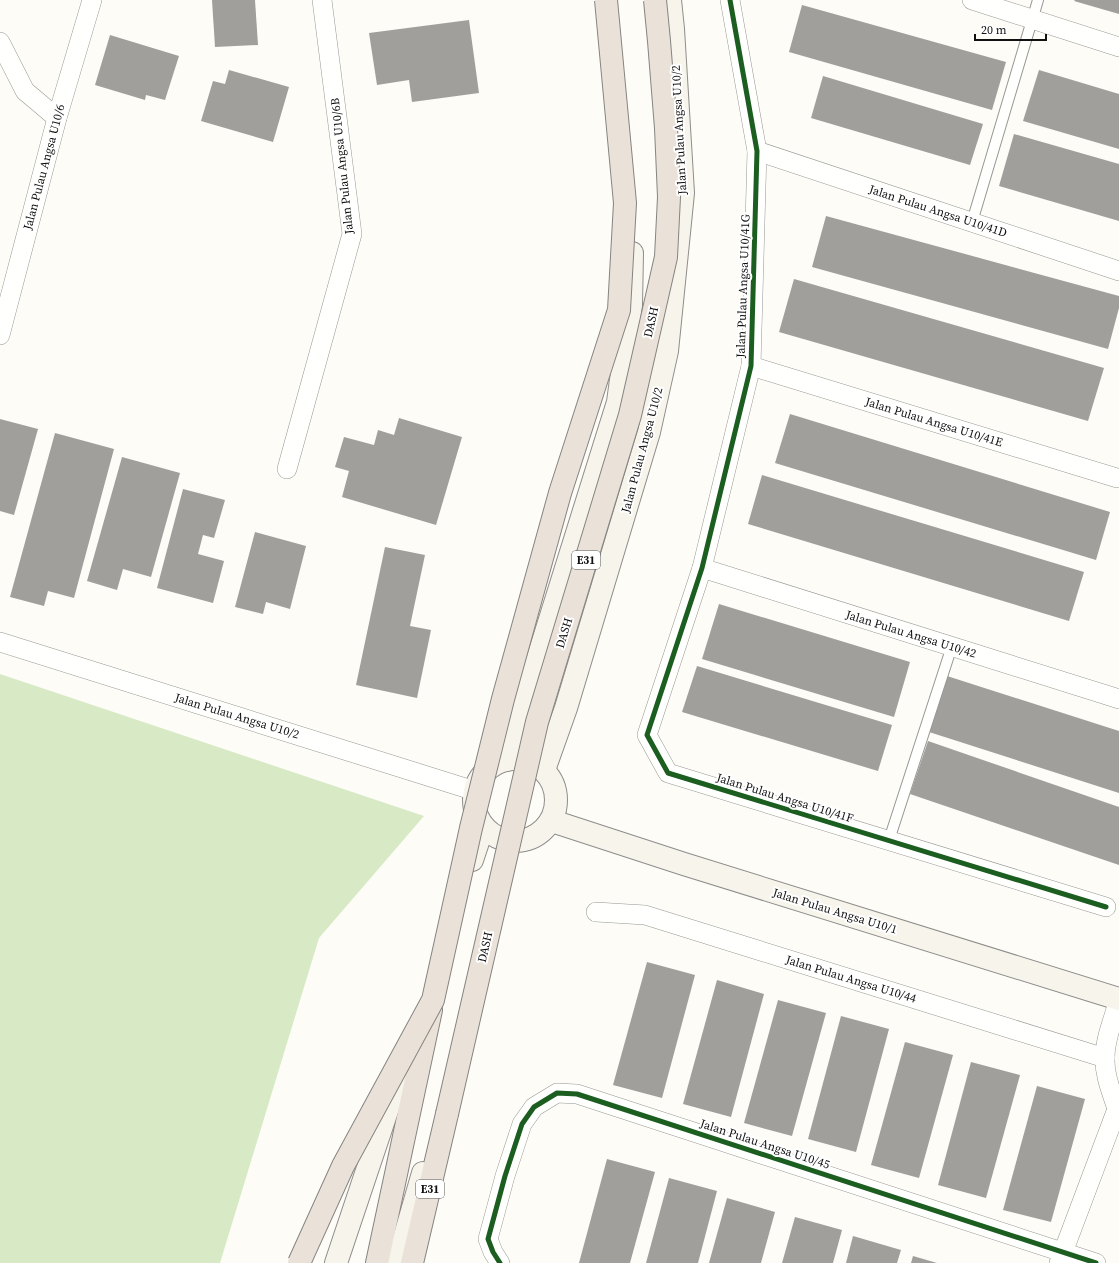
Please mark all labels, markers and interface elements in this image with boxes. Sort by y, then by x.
scale bar [975,16,1046,42]
text: 20 m [981,22,1007,38]
street label: Jalan Pulau Angsa U10/2 [668,65,690,196]
street label: Jalan Pulau Angsa U10/6B [327,97,357,236]
street label: Jalan Pulau Angsa U10/6 [19,102,68,233]
street label: Jalan Pulau Angsa U10/41D [866,181,1009,241]
street label: Jalan Pulau Angsa U10/41G [732,214,754,359]
street label: DASH [640,305,662,339]
street label: Jalan Pulau Angsa U10/2 [617,385,666,516]
street label: Jalan Pulau Angsa U10/41E [862,393,1005,451]
road number: E31 [572,551,600,569]
street label: Jalan Pulau Angsa U10/42 [843,606,978,661]
street label: DASH [552,616,576,650]
street label: Jalan Pulau Angsa U10/2 [172,689,301,743]
street label: Jalan Pulau Angsa U10/41F [714,769,856,826]
street label: Jalan Pulau Angsa U10/1 [770,884,899,938]
street label: DASH [474,930,496,964]
street label: Jalan Pulau Angsa U10/44 [783,951,918,1006]
street label: Jalan Pulau Angsa U10/45 [697,1115,832,1173]
road number: E31 [416,1180,444,1198]

